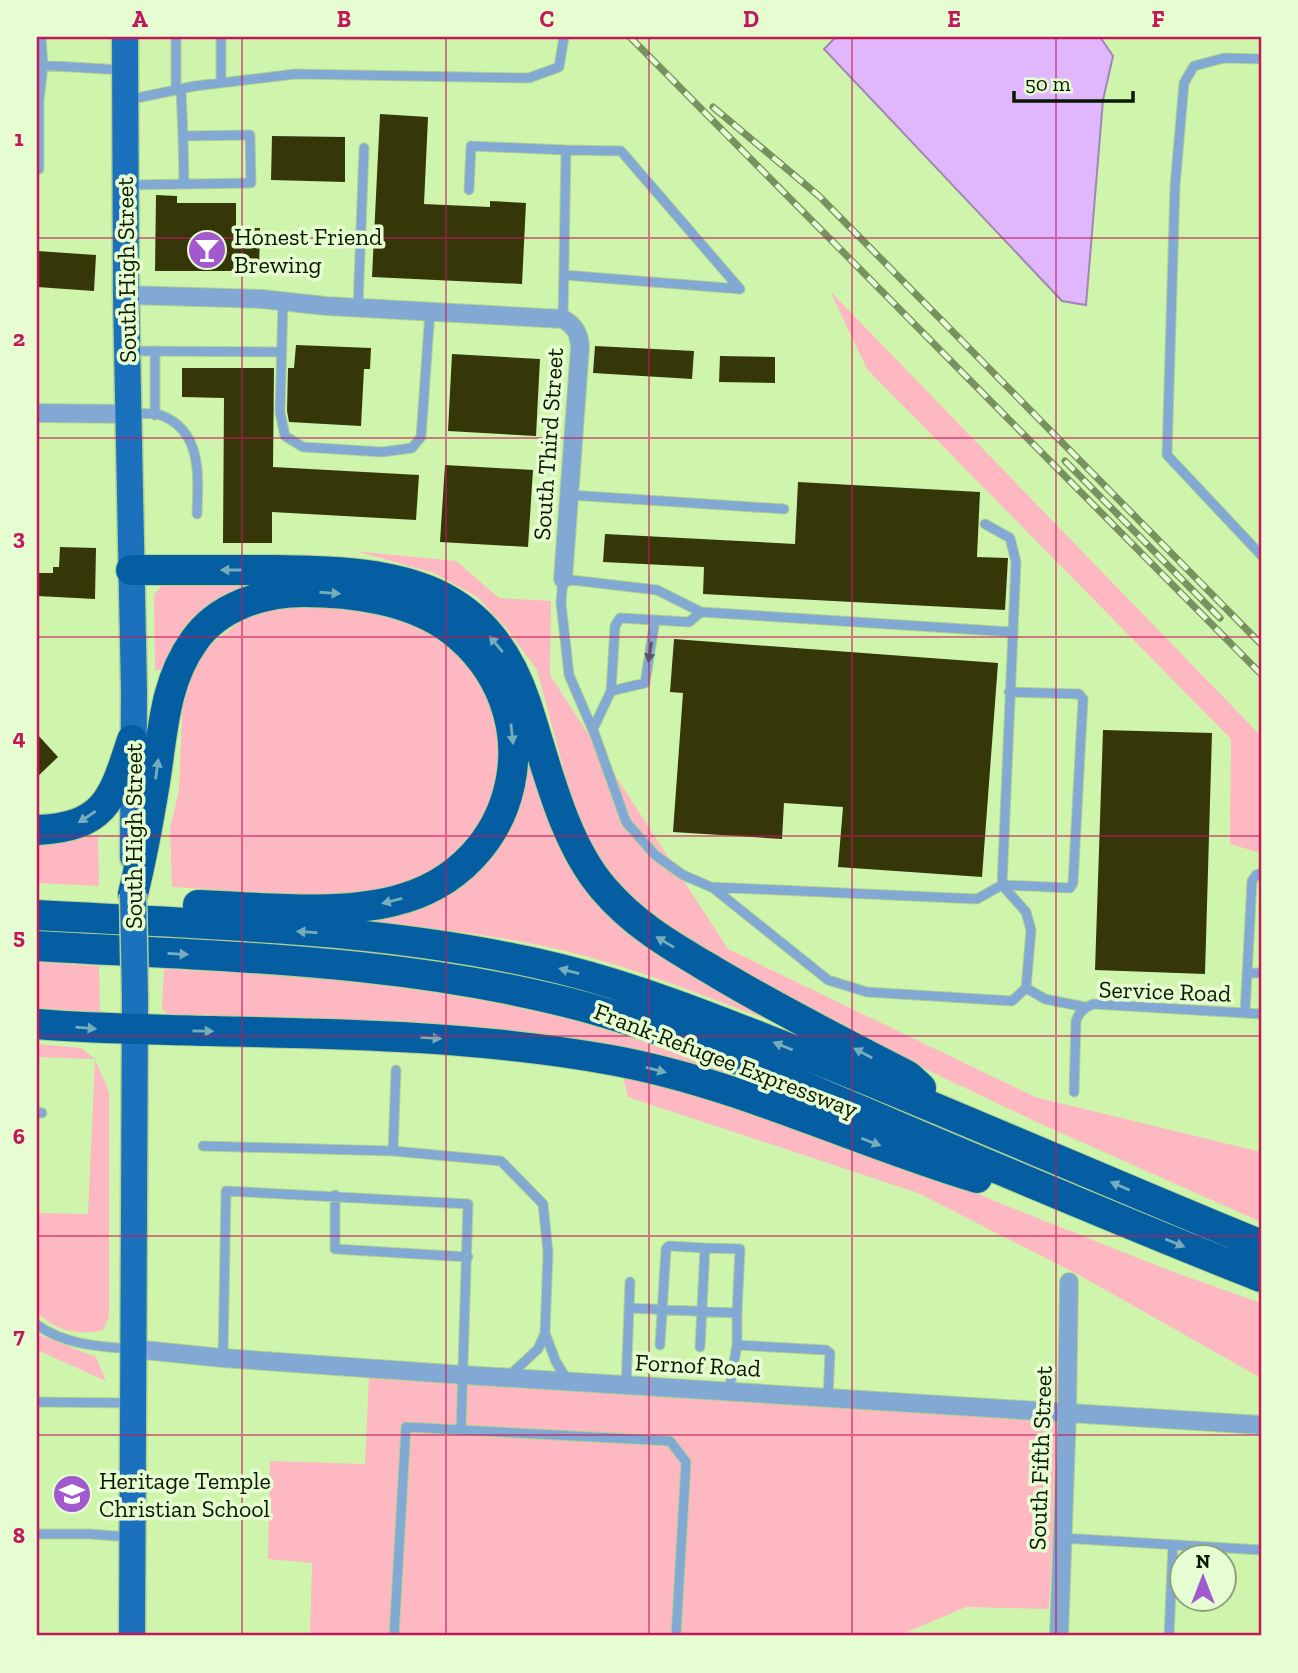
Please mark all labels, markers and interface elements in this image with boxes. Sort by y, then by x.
text: A [132,5,148,33]
text: B [337,5,351,33]
text: C [540,5,554,33]
text: D [743,5,759,33]
text: E [947,5,961,33]
text: F [1151,5,1165,33]
scale bar [1014,60,1134,104]
text: 50 m [1025,71,1071,96]
text: 1 [14,124,24,152]
street label: South High Street [110,177,142,363]
place label: Honest Friend Brewing [234,222,382,279]
bar icon: Honest Friend Brewing [186,229,228,271]
text: 2 [13,324,25,352]
street label: South Third Street [527,347,569,541]
text: 3 [13,523,25,551]
one-way arrow [220,564,242,576]
one-way arrow [319,588,341,599]
one-way arrow [489,636,504,654]
one-way arrow [644,642,655,664]
text: 4 [12,723,26,751]
one-way arrow [507,723,518,745]
street label: South High Street [119,743,148,929]
one-way arrow [151,758,162,780]
one-way arrow [78,810,97,823]
one-way arrow [381,896,403,907]
text: 5 [13,922,25,950]
one-way arrow [296,926,318,937]
one-way arrow [656,935,675,948]
one-way arrow [168,949,190,960]
one-way arrow [558,965,580,976]
street label: Service Road [1098,974,1232,1008]
street label: Frank-Refugee Expressway [590,996,863,1124]
one-way arrow [75,1023,97,1034]
one-way arrow [193,1025,215,1036]
one-way arrow [420,1033,442,1044]
one-way arrow [773,1041,794,1052]
one-way arrow [853,1047,873,1059]
one-way arrow [645,1065,667,1076]
text: 6 [13,1122,25,1150]
one-way arrow [861,1137,882,1148]
one-way arrow [1109,1181,1130,1192]
one-way arrow [1165,1238,1186,1249]
text: 7 [13,1321,25,1349]
street label: Fornof Road [634,1347,762,1383]
street label: South Fifth Street [1022,1365,1058,1551]
place label: Heritage Temple Christian School [99,1466,271,1523]
school or university icon: Heritage Temple Christian School [51,1473,93,1515]
text: 8 [13,1521,25,1549]
north arrow [1168,1544,1238,1614]
text: N [1196,1550,1210,1573]

